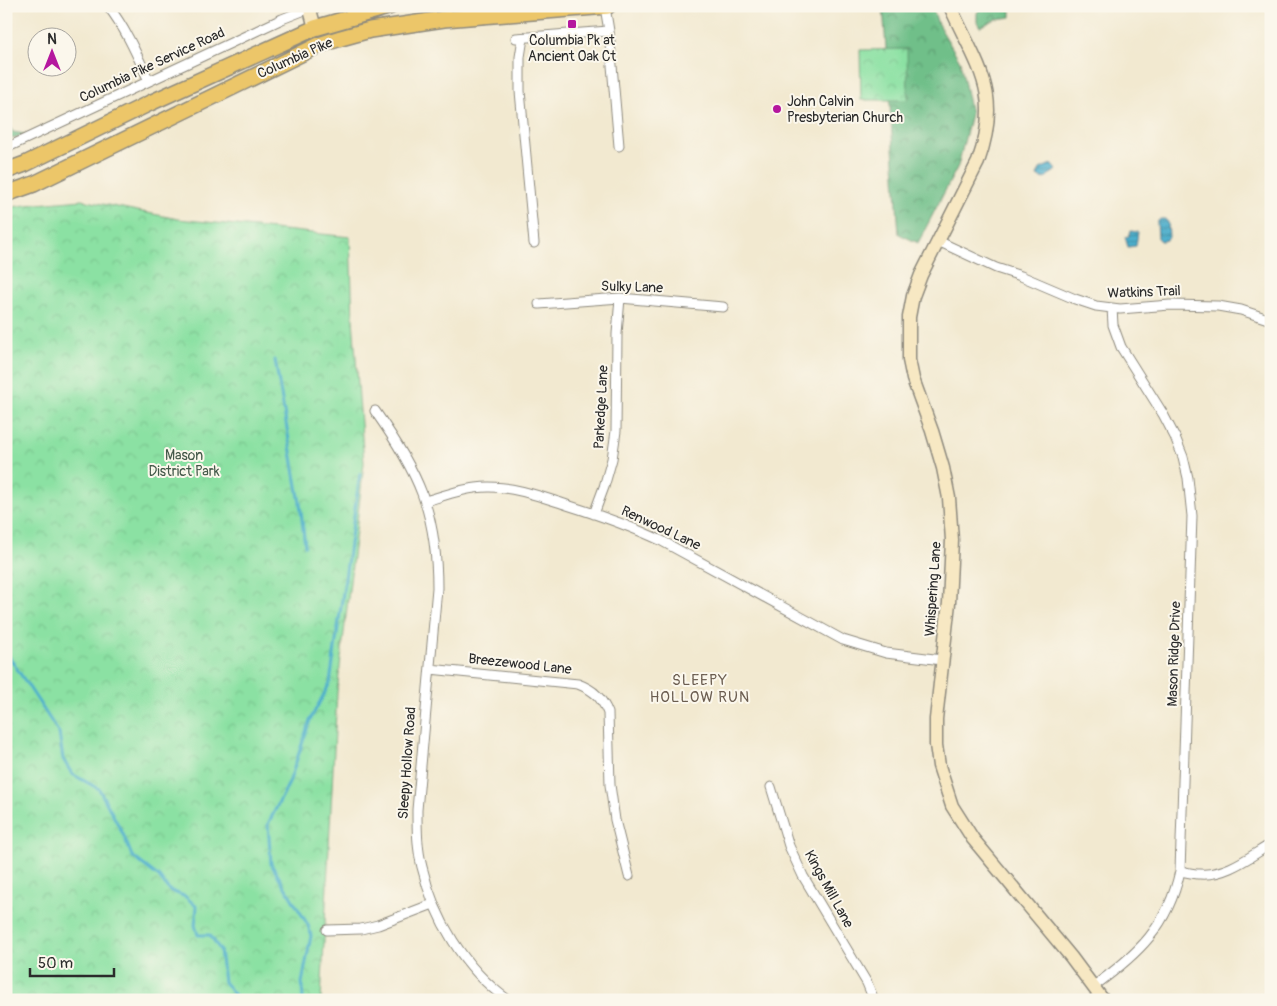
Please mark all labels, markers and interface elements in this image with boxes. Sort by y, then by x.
marker: Columbia Pk at Ancient Oak Ct [566,18,578,30]
street label: Columbia Pike Service Road [77,24,227,106]
north arrow [28,28,78,78]
text: N [47,31,57,48]
place label: Columbia Pk at Ancient Oak Ct [528,32,616,65]
street label: Columbia Pike [255,34,335,82]
place label: John Calvin Presbyterian Church [787,93,903,126]
marker: John Calvin Presbyterian Church [771,103,783,115]
street label: Sulky Lane [601,277,663,297]
street label: Watkins Trail [1107,282,1181,302]
street label: Parkedge Lane [590,365,612,449]
park label: Mason District Park [149,447,220,480]
street label: Renwood Lane [618,502,704,554]
street label: Whispering Lane [921,541,945,637]
street label: Mason Ridge Drive [1164,601,1184,707]
street label: Breezewood Lane [467,650,573,678]
district label: SLEEPY HOLLOW RUN [650,671,750,707]
street label: Sleepy Hollow Road [395,706,419,820]
street label: Kings Mill Lane [801,847,857,931]
scale bar [30,946,114,978]
text: 50 m [38,954,73,973]

